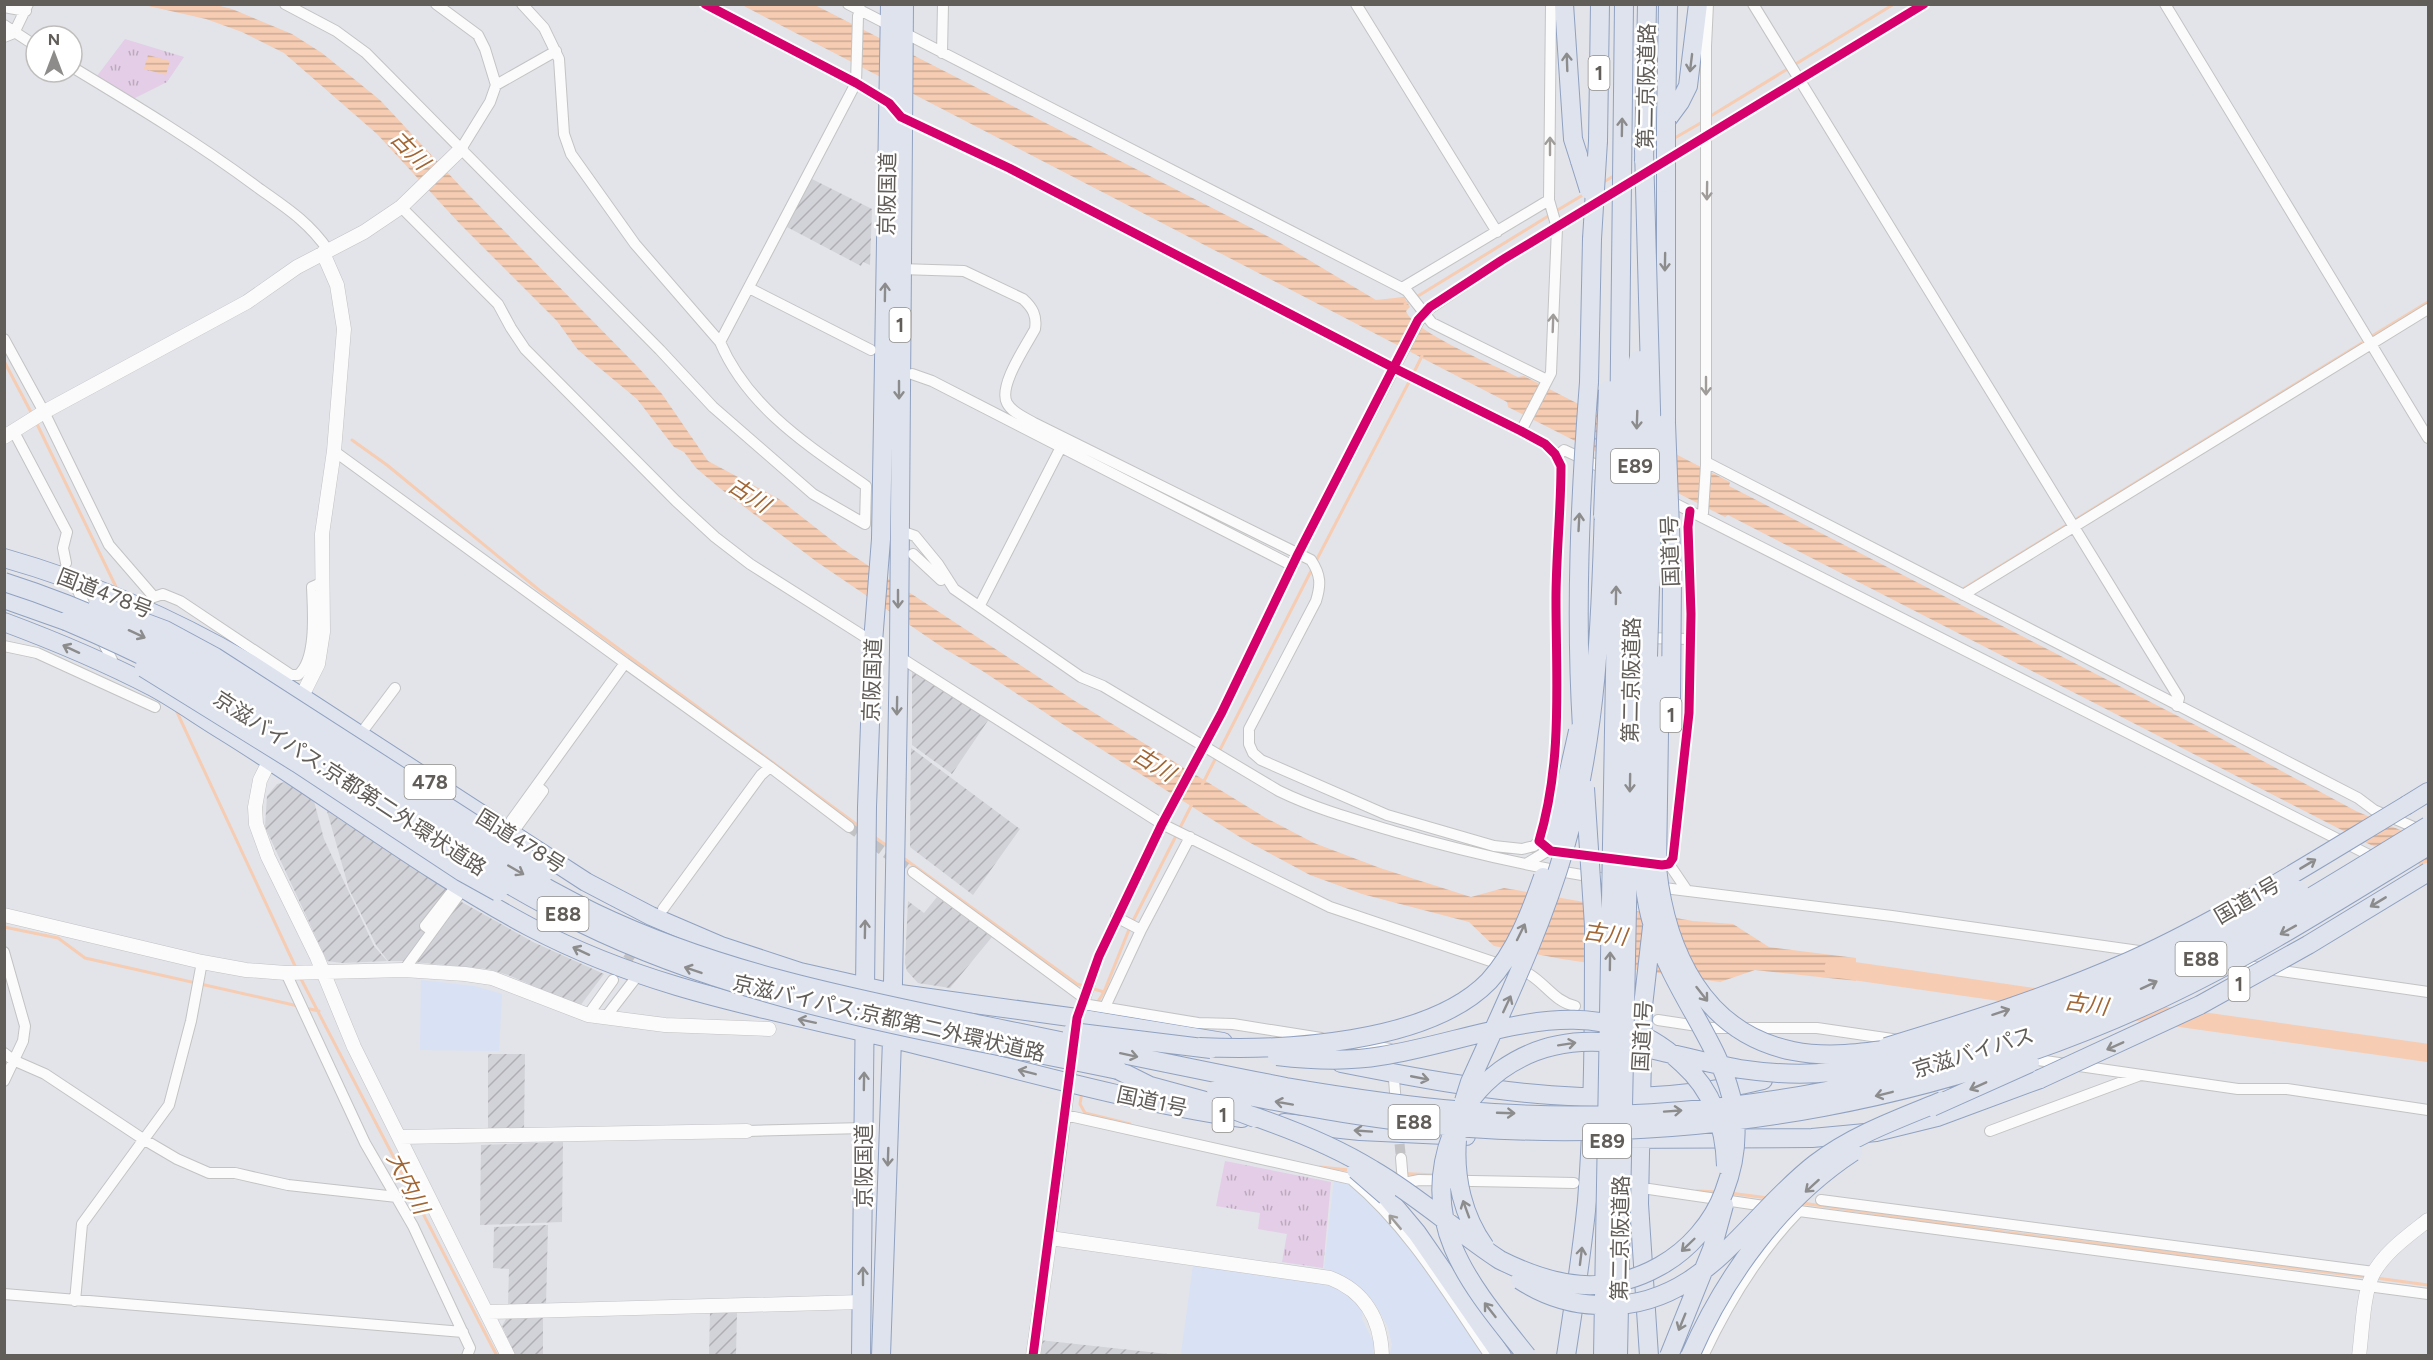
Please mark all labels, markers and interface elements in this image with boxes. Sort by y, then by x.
street label: 第二京阪道路 [1632,23,1660,149]
north arrow [24,24,84,84]
text: N [48,30,60,49]
one-way arrow [1561,52,1573,72]
one-way arrow [1685,52,1696,72]
road number: 1 [1588,56,1610,90]
one-way arrow [1616,118,1628,138]
water label: 古川 [385,125,436,177]
one-way arrow [1544,137,1556,157]
street label: 京阪国道 [874,152,900,236]
one-way arrow [1701,181,1713,201]
one-way arrow [1659,252,1671,272]
one-way arrow [879,282,891,302]
road number: 1 [890,308,910,342]
one-way arrow [1548,313,1559,333]
one-way arrow [1700,376,1712,396]
one-way arrow [893,380,905,400]
one-way arrow [1631,409,1642,429]
road number: E89 [1611,449,1659,483]
water label: 古川 [723,472,776,519]
one-way arrow [1574,513,1585,533]
street label: 国道1号 [1656,515,1684,587]
street label: 国道478号 [54,563,156,623]
one-way arrow [1611,586,1622,606]
one-way arrow [892,588,904,608]
street label: 第二京阪道路 [1617,617,1645,743]
one-way arrow [128,629,146,640]
street label: 京阪国道 [858,638,886,722]
one-way arrow [62,643,80,655]
street label: 京滋バイパス;京都第二外環状道路 [209,685,491,881]
one-way arrow [892,696,903,716]
road number: 1 [1660,698,1682,732]
water label: 古川 [1128,741,1182,788]
road number: 478 [404,765,456,799]
one-way arrow [1624,772,1635,792]
street label: 国道478号 [472,804,570,878]
one-way arrow [2300,858,2317,871]
one-way arrow [507,864,524,876]
street label: 国道1号 [2210,871,2284,929]
one-way arrow [2370,896,2387,909]
road number: E88 [538,897,588,931]
water label: 古川 [1581,918,1631,951]
one-way arrow [859,919,871,939]
one-way arrow [1515,924,1527,942]
one-way arrow [2280,925,2298,936]
road number: E88 [2176,942,2226,976]
one-way arrow [573,945,591,957]
one-way arrow [1604,952,1615,972]
one-way arrow [684,963,703,974]
road number: 1 [2228,967,2250,1001]
street label: 京滋バイパス;京都第二外環状道路 [730,970,1048,1066]
one-way arrow [2139,979,2157,991]
one-way arrow [1695,985,1708,1001]
water label: 古川 [2062,988,2112,1021]
one-way arrow [1501,995,1513,1013]
street label: 国道1号 [1628,1000,1656,1072]
one-way arrow [1991,1005,2010,1016]
one-way arrow [798,1015,817,1026]
street label: 京滋バイパス [1909,1022,2037,1082]
one-way arrow [1556,1038,1576,1049]
one-way arrow [2107,1041,2125,1052]
one-way arrow [1119,1050,1138,1061]
one-way arrow [1018,1066,1037,1078]
one-way arrow [858,1072,870,1092]
one-way arrow [1409,1073,1429,1084]
one-way arrow [1969,1080,1987,1092]
street label: 国道1号 [1114,1081,1190,1121]
one-way arrow [1875,1089,1894,1100]
one-way arrow [1275,1097,1294,1108]
road number: 1 [1212,1098,1234,1132]
road number: E88 [1388,1105,1440,1139]
one-way arrow [1662,1105,1682,1116]
one-way arrow [1495,1108,1515,1119]
street label: 京阪国道 [851,1124,876,1208]
road number: E89 [1583,1124,1631,1158]
one-way arrow [1354,1125,1374,1136]
one-way arrow [883,1146,894,1166]
water label: 大内川 [381,1147,436,1220]
street label: 第二京阪道路 [1606,1175,1634,1301]
one-way arrow [1804,1179,1819,1193]
one-way arrow [1459,1200,1470,1219]
one-way arrow [1388,1215,1402,1230]
one-way arrow [1680,1238,1695,1252]
one-way arrow [1576,1247,1587,1266]
one-way arrow [857,1267,869,1287]
one-way arrow [1484,1302,1497,1318]
one-way arrow [1676,1312,1687,1330]

